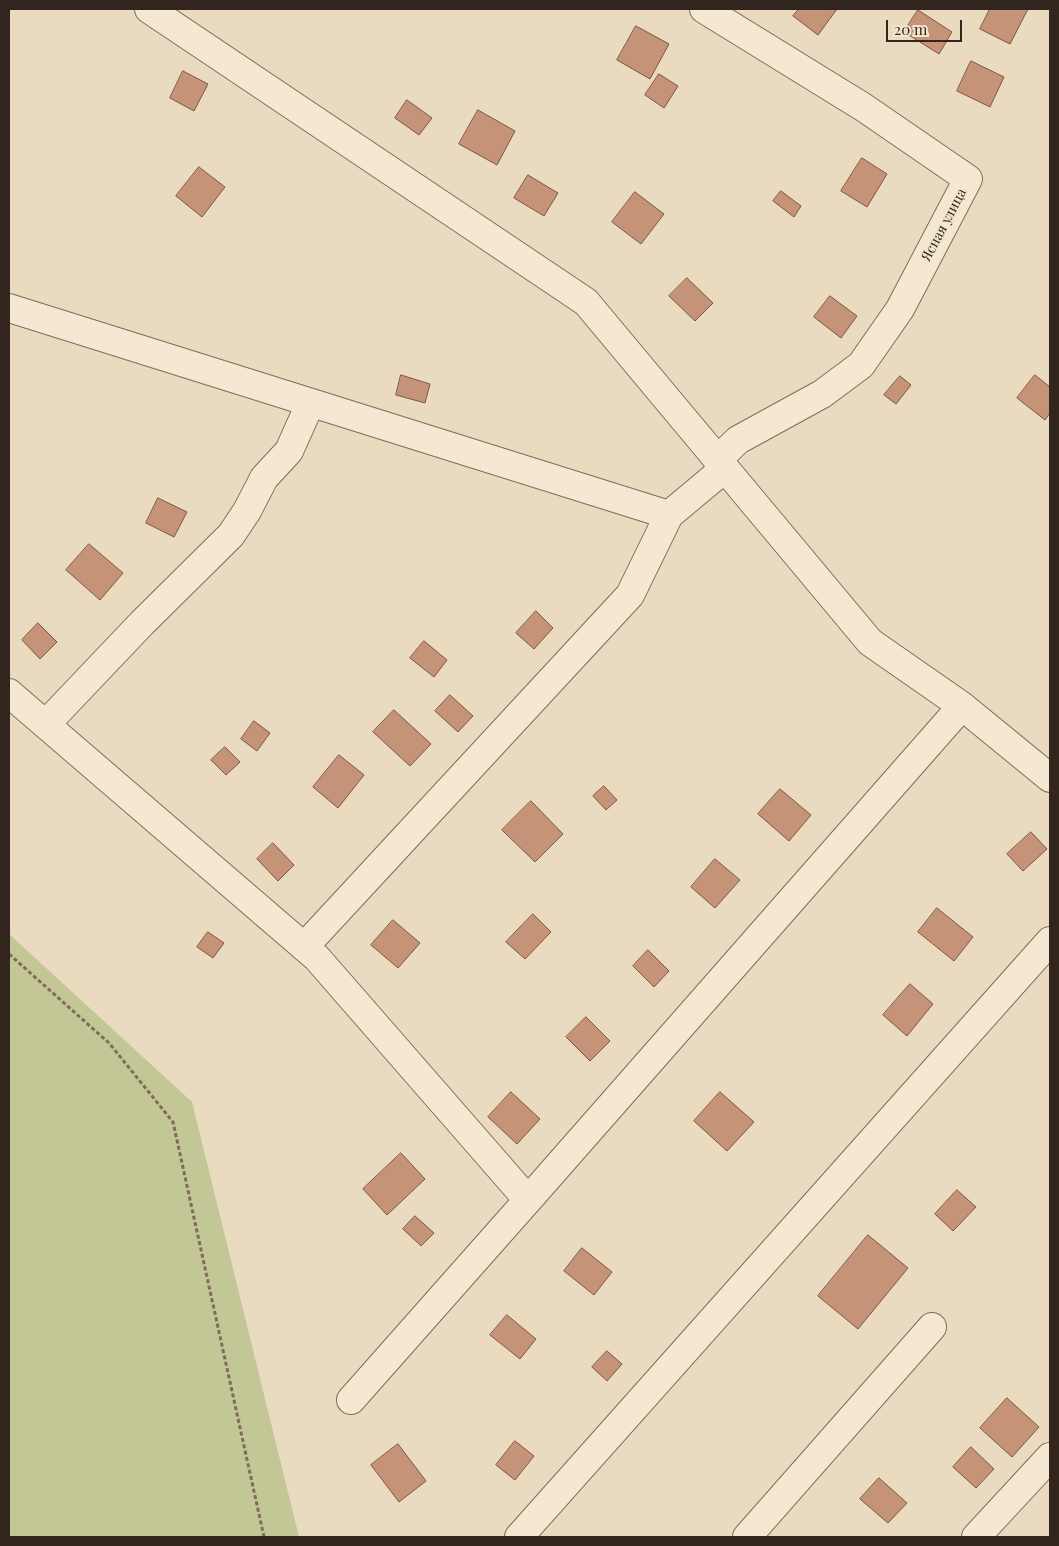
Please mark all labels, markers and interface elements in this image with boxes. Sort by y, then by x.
scale bar [889,10,965,42]
text: 20 m [894,19,927,39]
street label: Ясная улица [918,186,970,264]

